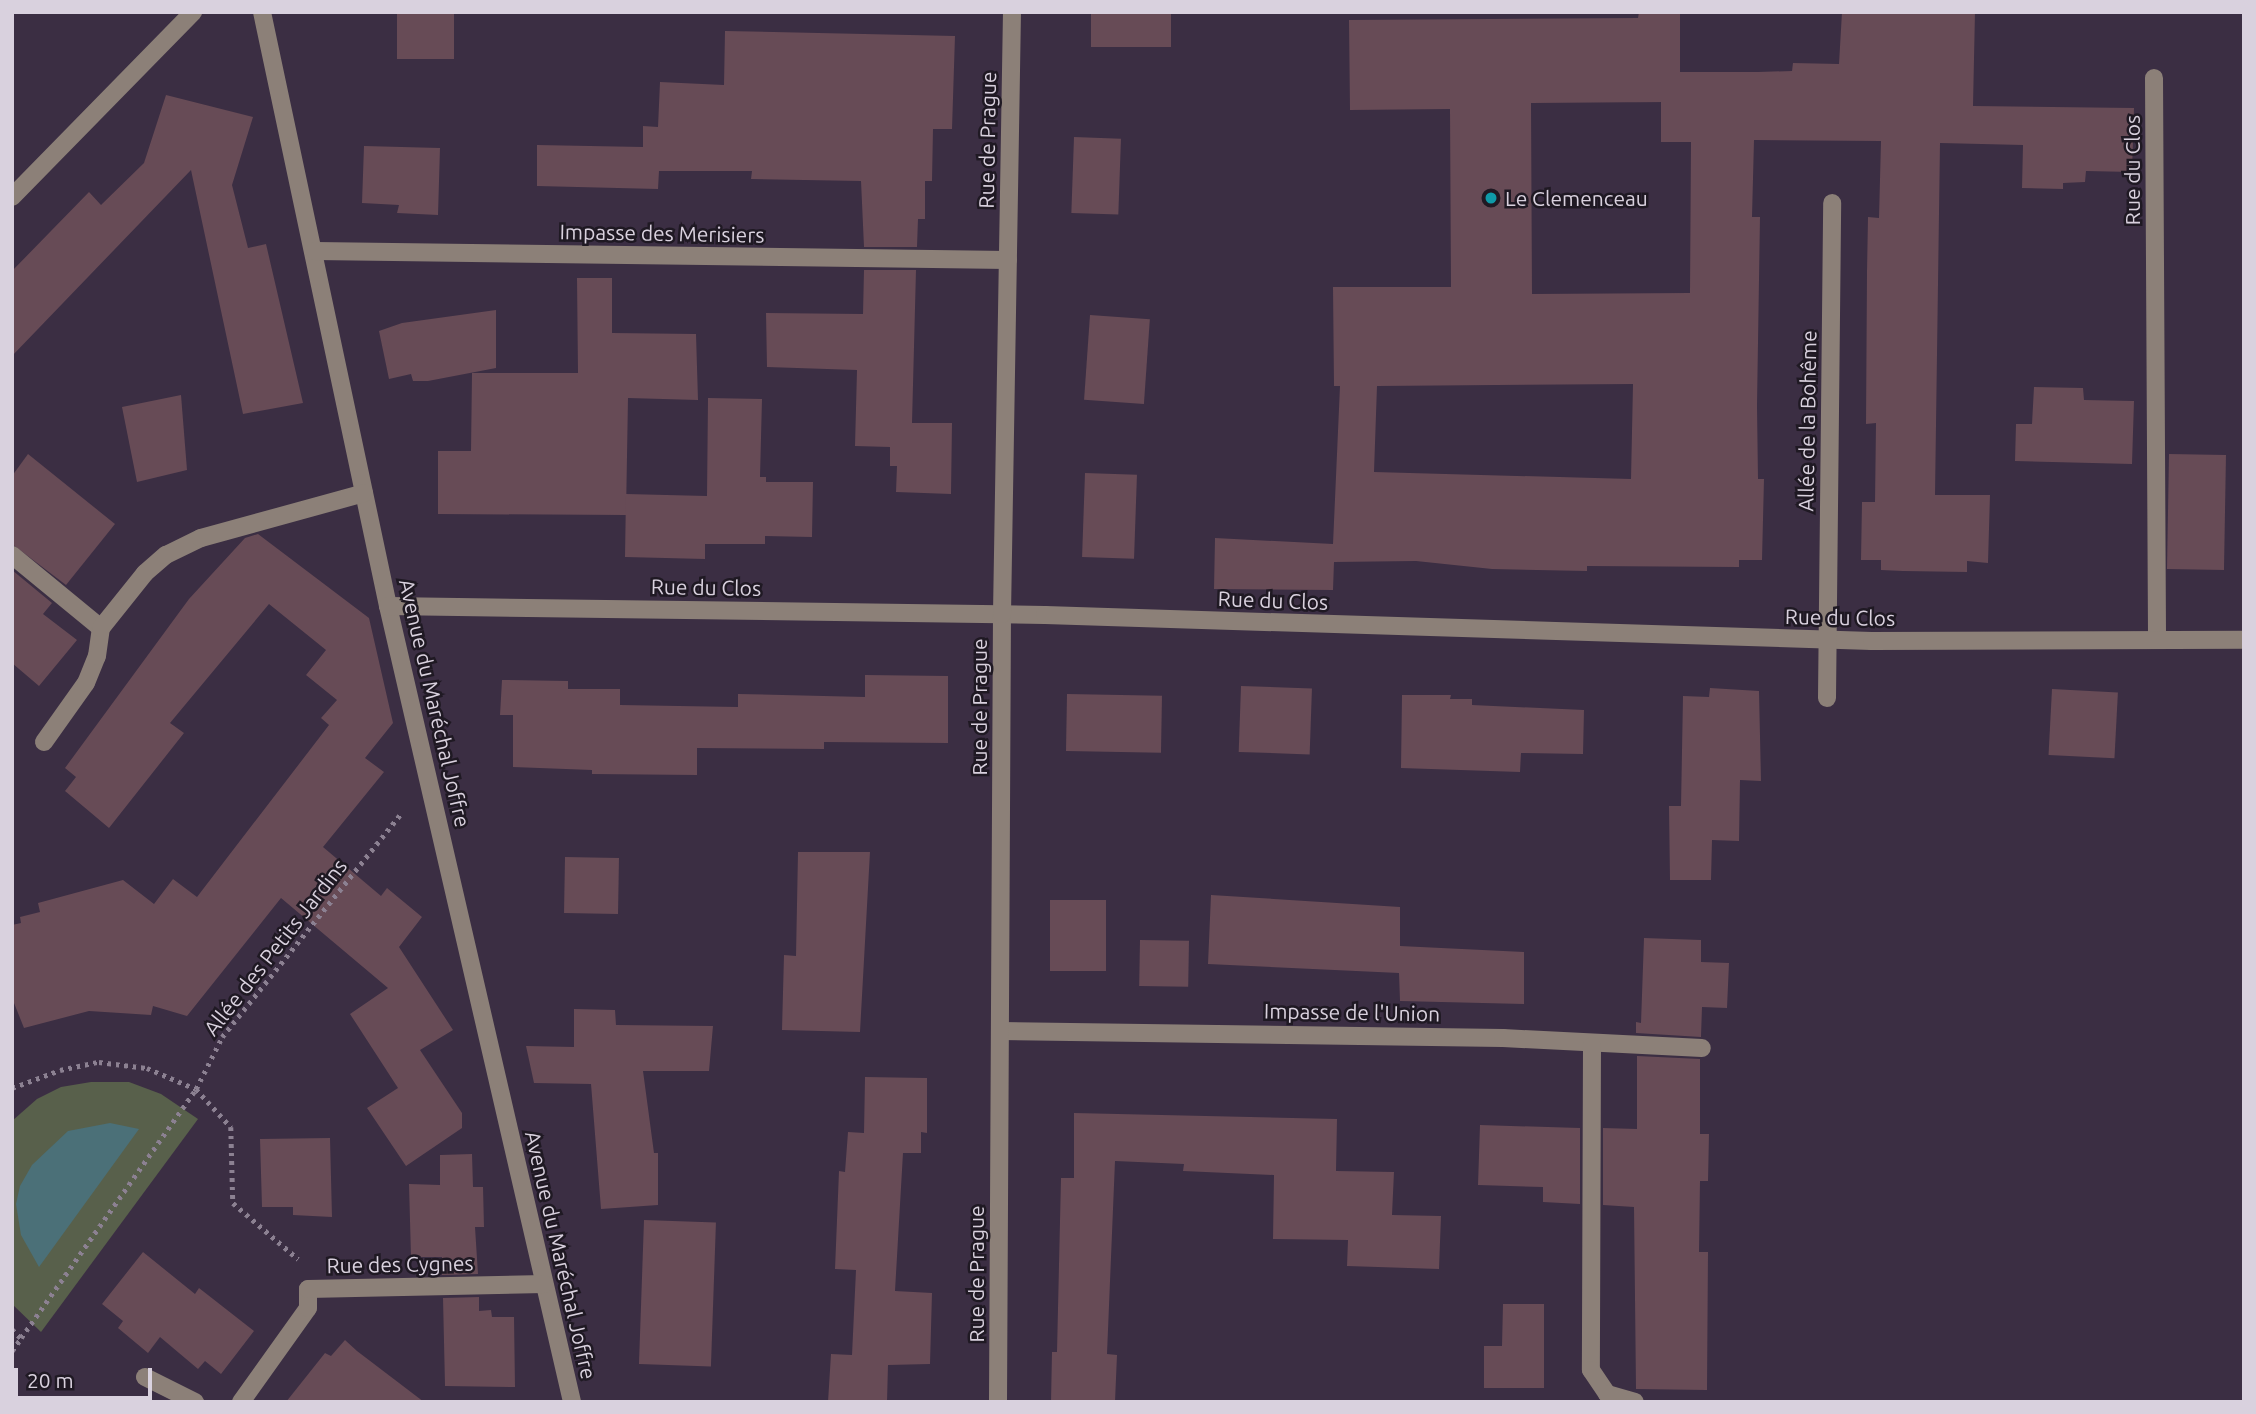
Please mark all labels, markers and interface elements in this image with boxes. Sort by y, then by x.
street label: Rue de Prague [973,71,1001,209]
street label: Rue du Clos [2119,115,2145,225]
place label: Le Clemenceau [1505,185,1648,211]
marker: Le Clemenceau [1483,190,1499,206]
street label: Impasse des Merisiers [559,219,765,247]
street label: Allée de la Bohême [1793,330,1821,512]
street label: Rue du Clos [651,573,761,601]
street label: Avenue du Maréchal Joffre [394,576,476,830]
street label: Rue du Clos [1217,585,1329,615]
street label: Rue du Clos [1785,603,1895,631]
street label: Rue de Prague [966,638,992,776]
street label: Allée des Petits Jardins [198,854,352,1040]
street label: Impasse de l'Union [1264,998,1440,1026]
street label: Avenue du Maréchal Joffre [520,1128,602,1382]
street label: Rue de Prague [963,1205,989,1343]
street label: Rue des Cygnes [326,1250,474,1278]
scale bar [18,1354,156,1398]
text: 20 m [27,1368,74,1392]

